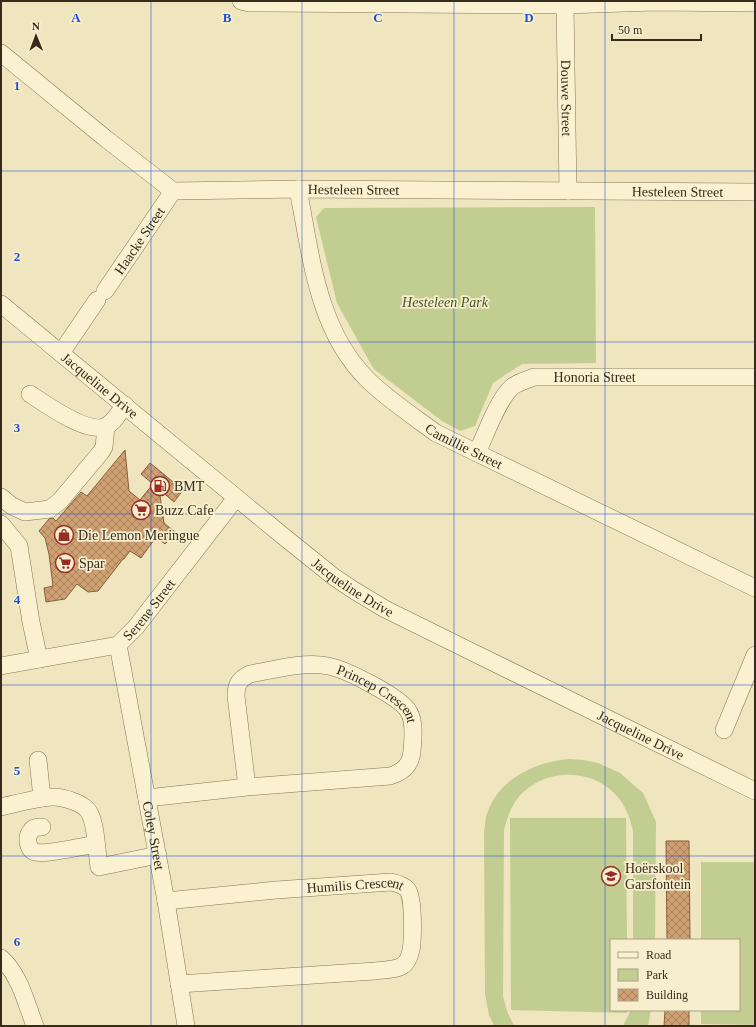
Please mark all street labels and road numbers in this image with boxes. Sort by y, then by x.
street label: Douwe Street [558,60,574,137]
street label: Hesteleen Street [308,182,399,198]
street label: Hesteleen Street [632,184,723,200]
street label: Haacke Street [112,204,168,277]
street label: Jacqueline Drive [58,350,141,422]
street label: Honoria Street [554,370,636,385]
street label: Camillie Street [422,421,505,472]
street label: Jacqueline Drive [309,555,396,620]
street label: Serene Street [120,576,178,644]
street label: Princep Crescent [335,662,419,724]
street label: Jacqueline Drive [595,708,686,763]
street label: Coley Street [139,800,167,871]
street label: Humilis Crescent [306,875,406,896]

